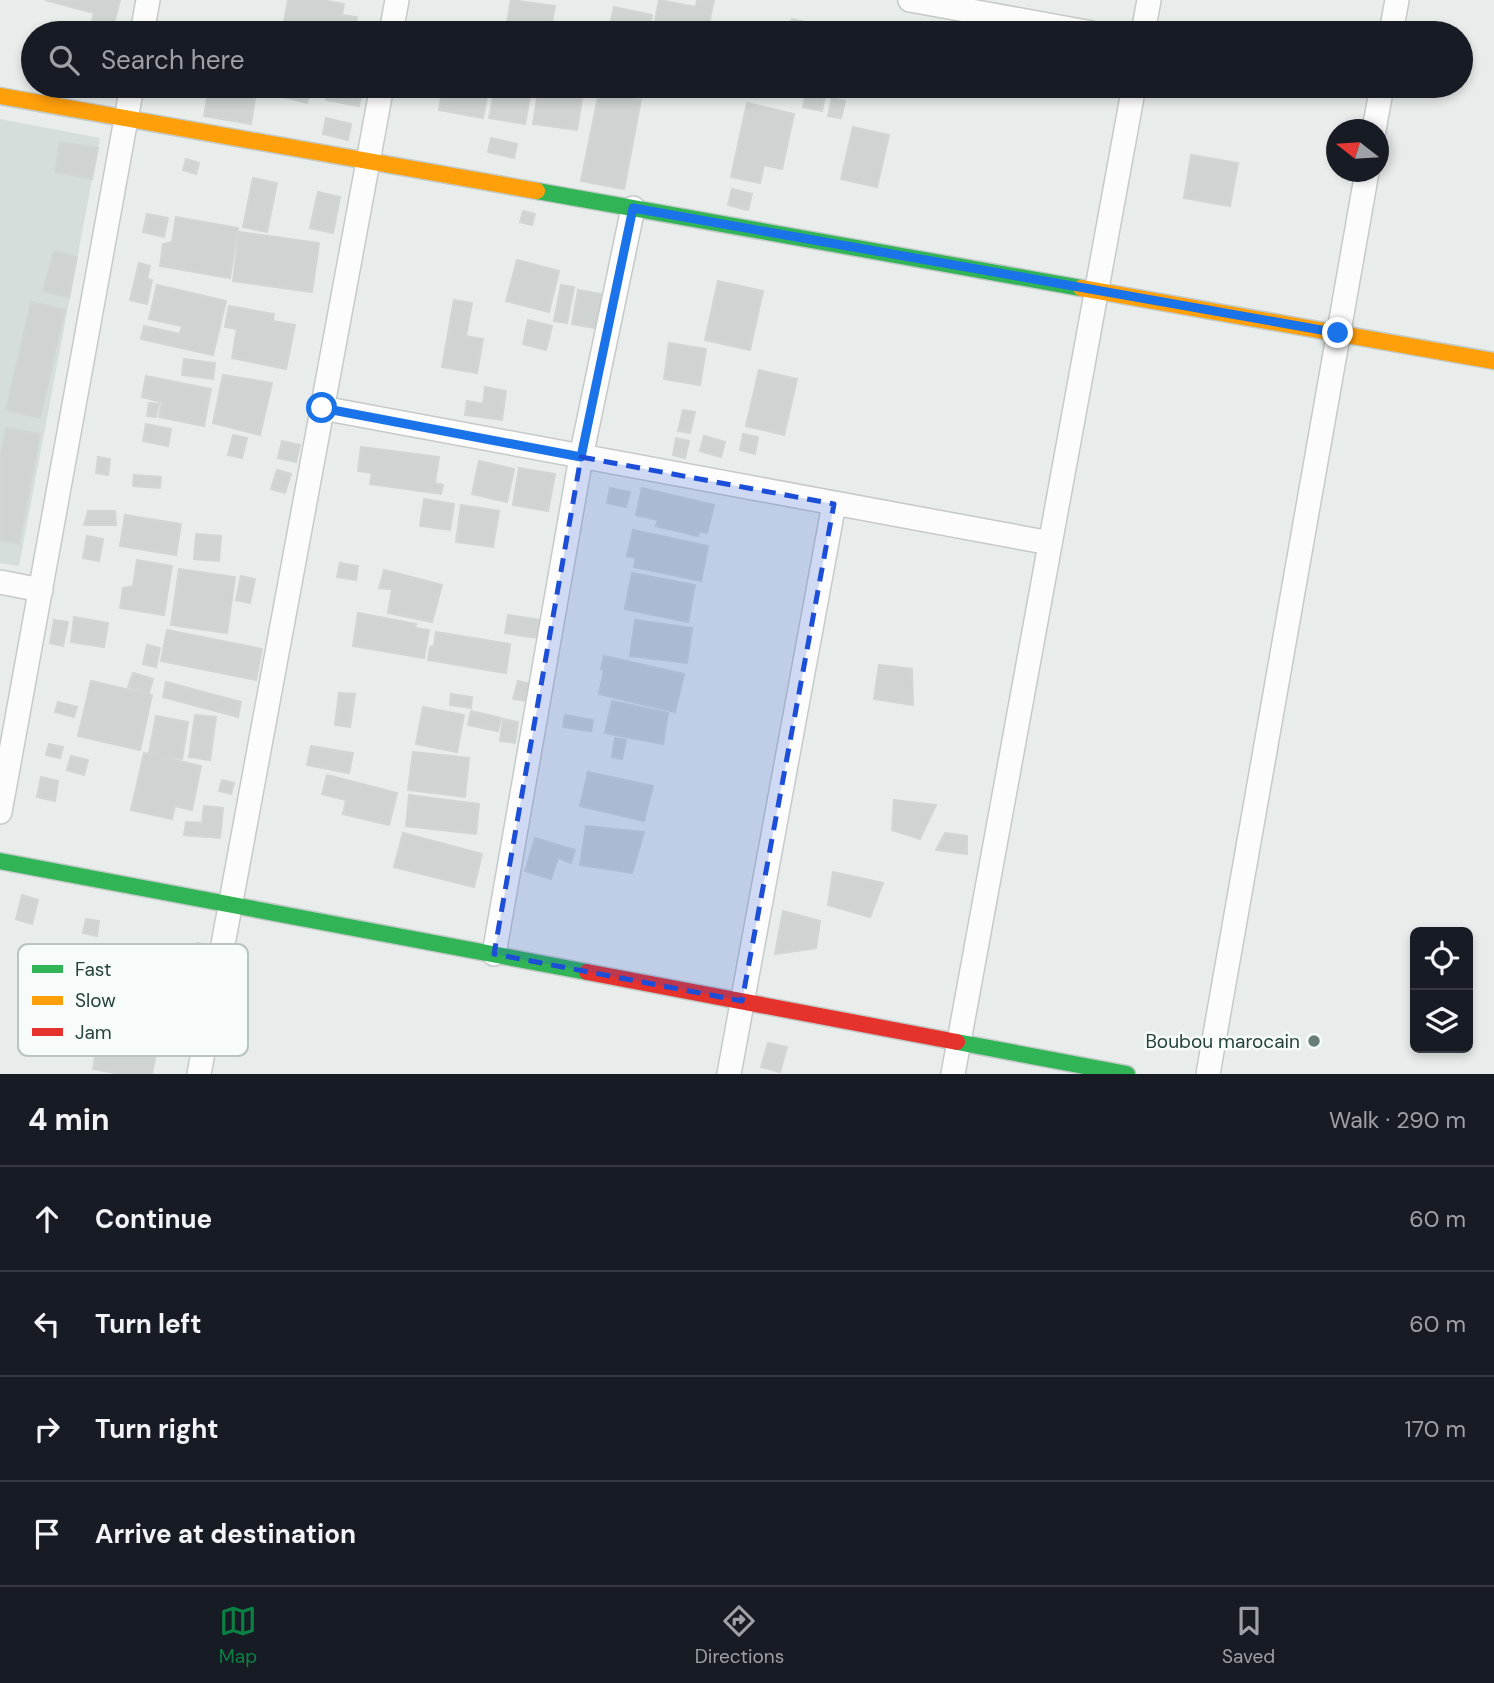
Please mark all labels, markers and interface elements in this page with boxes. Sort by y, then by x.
search box [21,21,1473,98]
icon: search [45,41,83,79]
text: Search here [101,43,244,77]
north arrow [1326,119,1389,182]
route end [1322,317,1353,348]
route start [306,392,337,423]
map controls [1410,927,1473,1053]
button: locate [1410,927,1473,990]
legend [18,944,248,1056]
text: Fast [75,957,111,982]
text: Slow [75,988,116,1013]
button: layers [1410,990,1473,1053]
text: Jam [75,1020,112,1045]
place label: Boubou marocain [1145,1029,1300,1054]
marker: Boubou marocain [1306,1033,1322,1049]
text: 4 min [28,1100,110,1139]
text: Walk · 290 m [1329,1105,1466,1135]
icon: ahead [28,1200,66,1238]
text: Continue [95,1202,212,1236]
text: 60 m [1409,1204,1466,1234]
icon: left [28,1305,66,1343]
text: Turn left [95,1307,202,1341]
text: 60 m [1409,1309,1466,1339]
icon: right [28,1410,66,1448]
text: Turn right [95,1412,219,1446]
text: 170 m [1405,1414,1466,1444]
icon: arrive [28,1515,66,1553]
text: Arrive at destination [95,1517,356,1551]
tab: Map [219,1602,257,1669]
tab: Directions [695,1602,784,1669]
tab: Saved [1222,1602,1275,1669]

